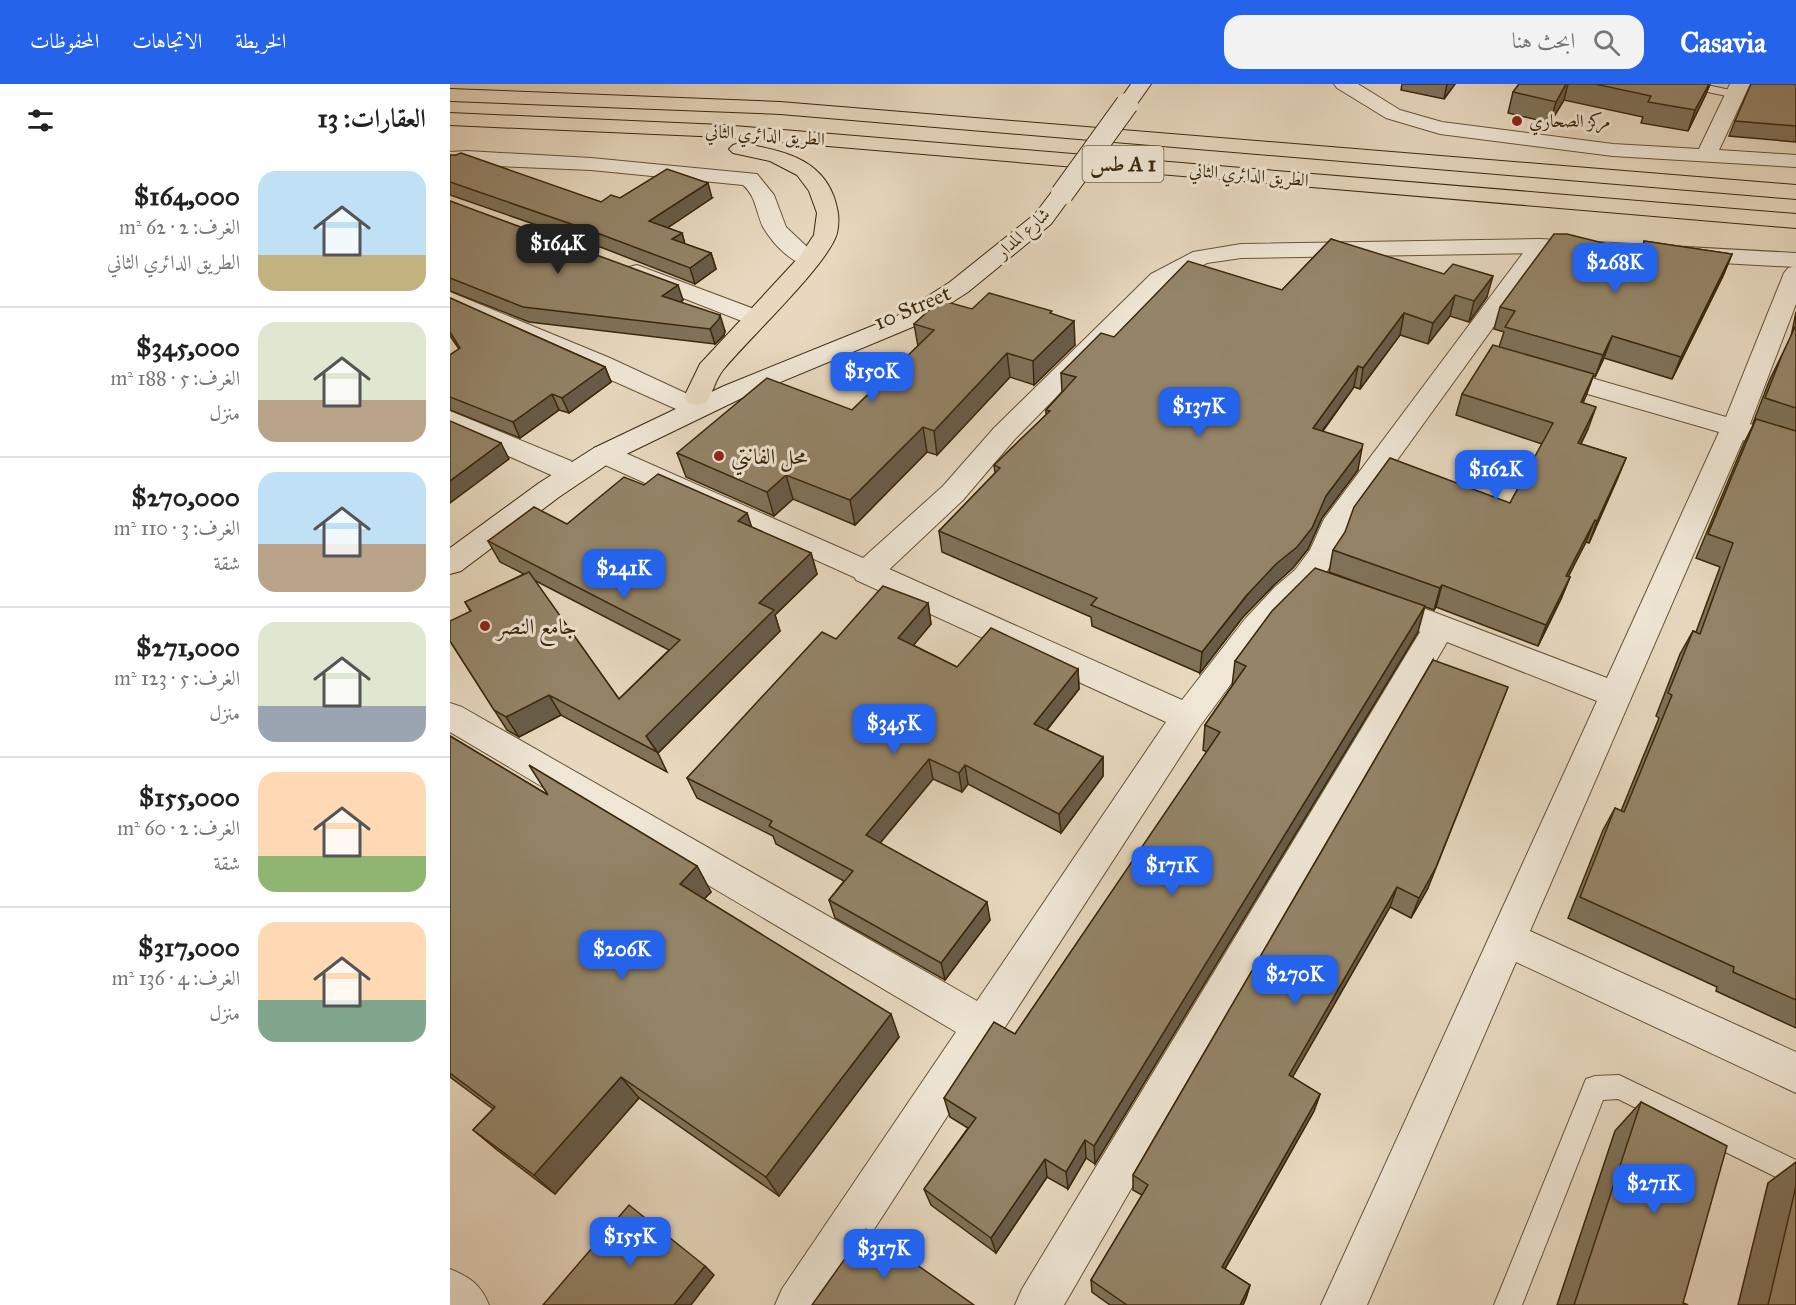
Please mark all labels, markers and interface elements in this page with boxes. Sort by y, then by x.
search box [1224,15,1644,69]
text: Casavia [1680,25,1766,60]
icon: search [1590,26,1623,59]
text: ابحث هنا [1512,27,1575,54]
text: المحفوظات [30,28,99,54]
text: الاتجاهات [132,28,202,54]
text: الخريطة [235,28,286,54]
text: العقارات: 13 [318,102,426,134]
icon: filters [24,104,57,137]
place label: مركز الصحاري [1529,110,1610,136]
marker: مركز الصحاري [1510,114,1524,128]
street label: الطريق الدائري الثاني [704,120,826,154]
road number: طس A 1 [1082,146,1164,182]
street label: الطريق الدائري الثاني [1188,159,1310,195]
text: $164,000 [134,180,240,212]
icon: home [306,195,378,267]
street label: شارع المدار [990,203,1057,267]
text: الغرف: 2 · 62 m² [119,215,240,239]
pin: $164K [516,224,600,275]
text: $164K [530,231,586,255]
pin: $268K [1573,243,1657,294]
text: الطريق الدائري الثاني [107,250,240,274]
text: $268K [1587,250,1643,274]
street label: 10 Street [870,279,955,336]
text: $345,000 [136,331,240,363]
icon: home [306,346,378,418]
pin: $150K [830,352,914,403]
text: $150K [845,359,899,383]
text: الغرف: 5 · 188 m² [111,366,240,390]
pin: $137K [1157,387,1241,438]
text: $137K [1173,394,1225,418]
text: منزل [209,401,240,425]
place label: محل الفانتي [731,443,808,476]
marker: محل الفانتي [712,449,726,463]
pin: $162K [1454,450,1538,501]
text: $162K [1469,457,1523,481]
text: $270,000 [131,481,240,513]
icon: home [306,496,378,568]
text: الغرف: 3 · 110 m² [114,516,240,540]
pin: $241K [582,549,666,600]
text: شقة [214,551,240,575]
text: $241K [596,556,652,580]
place label: جامع النصر [495,613,577,646]
marker: جامع النصر [478,619,492,633]
text: $271,000 [136,631,240,663]
icon: home [306,646,378,718]
text: الغرف: 5 · 123 m² [114,666,240,690]
text: منزل [209,701,240,725]
pin: $345K [852,704,936,755]
text: $345K [867,711,921,735]
text: $155,000 [139,781,240,813]
icon: home [306,796,378,868]
text: الغرف: 2 · 60 m² [117,816,240,840]
pin: $171K [1130,846,1214,897]
text: شقة [214,851,240,875]
text: $171K [1146,853,1198,877]
pin: $206K [580,930,664,981]
text: $317,000 [138,931,240,963]
text: $206K [593,937,651,961]
icon: home [306,946,378,1018]
pin: $270K [1253,955,1337,1006]
text: $270K [1266,962,1324,986]
text: الغرف: 4 · 136 m² [112,966,240,990]
text: منزل [209,1001,240,1025]
pin: $271K [1612,1164,1696,1215]
text: $271K [1627,1171,1681,1195]
pin: $155K [588,1217,672,1268]
text: $155K [604,1224,656,1248]
pin: $317K [842,1229,926,1280]
text: $317K [858,1236,910,1260]

